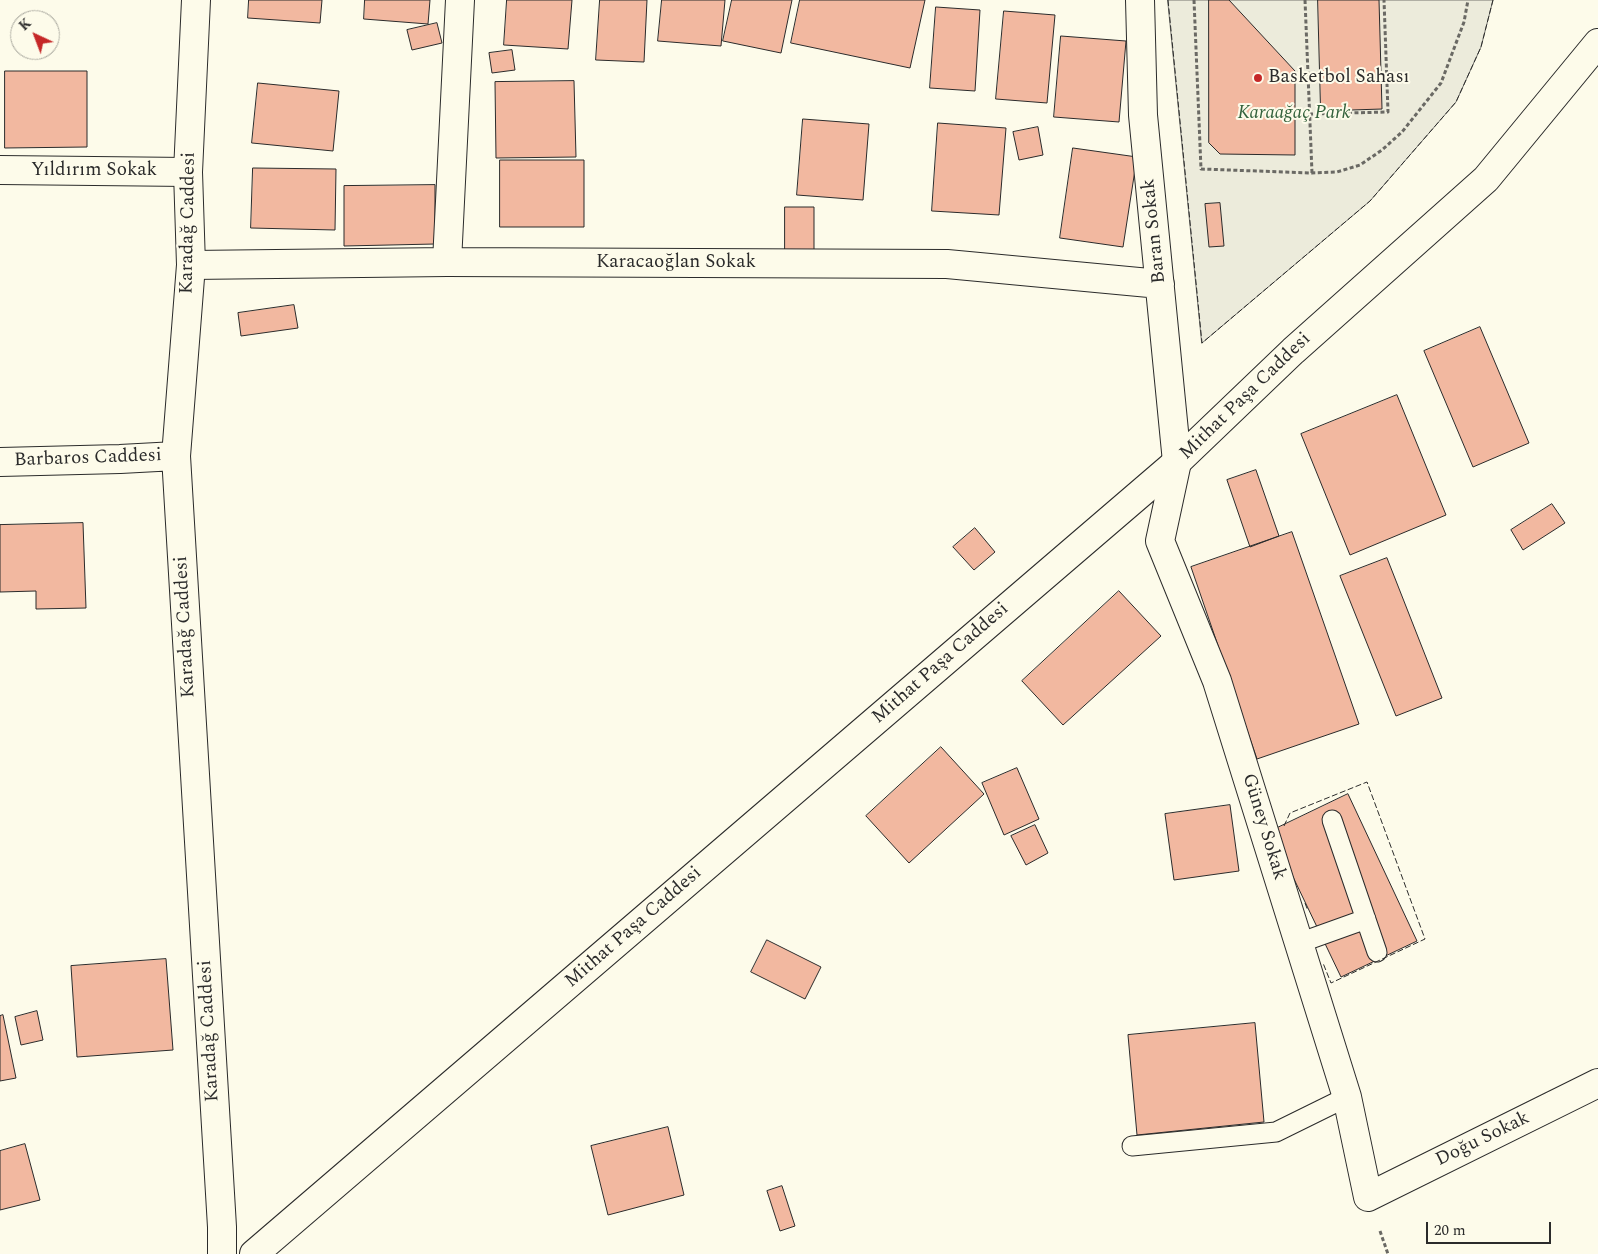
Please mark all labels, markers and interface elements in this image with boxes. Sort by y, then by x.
north arrow [10,10,60,60]
text: K [14,13,36,36]
place label: Basketbol Sahası [1268,67,1410,89]
marker: Basketbol Sahası [1252,72,1264,84]
park label: Karaağaç Park [1237,103,1351,125]
street label: Karadağ Caddesi [176,152,202,294]
street label: Yıldırım Sokak [31,160,157,182]
street label: Baran Sokak [1138,177,1172,285]
street label: Karacaoğlan Sokak [596,252,756,274]
street label: Mithat Paşa Caddesi [1176,329,1316,465]
street label: Barbaros Caddesi [14,445,162,473]
street label: Karadağ Caddesi [171,555,201,699]
street label: Mithat Paşa Caddesi [868,598,1014,730]
street label: Güney Sokak [1236,771,1290,883]
street label: Mithat Paşa Caddesi [561,862,707,994]
street label: Karadağ Caddesi [195,959,225,1103]
street label: Doğu Sokak [1432,1107,1534,1173]
scale bar [1428,1212,1553,1244]
text: 20 m [1434,1219,1466,1242]

